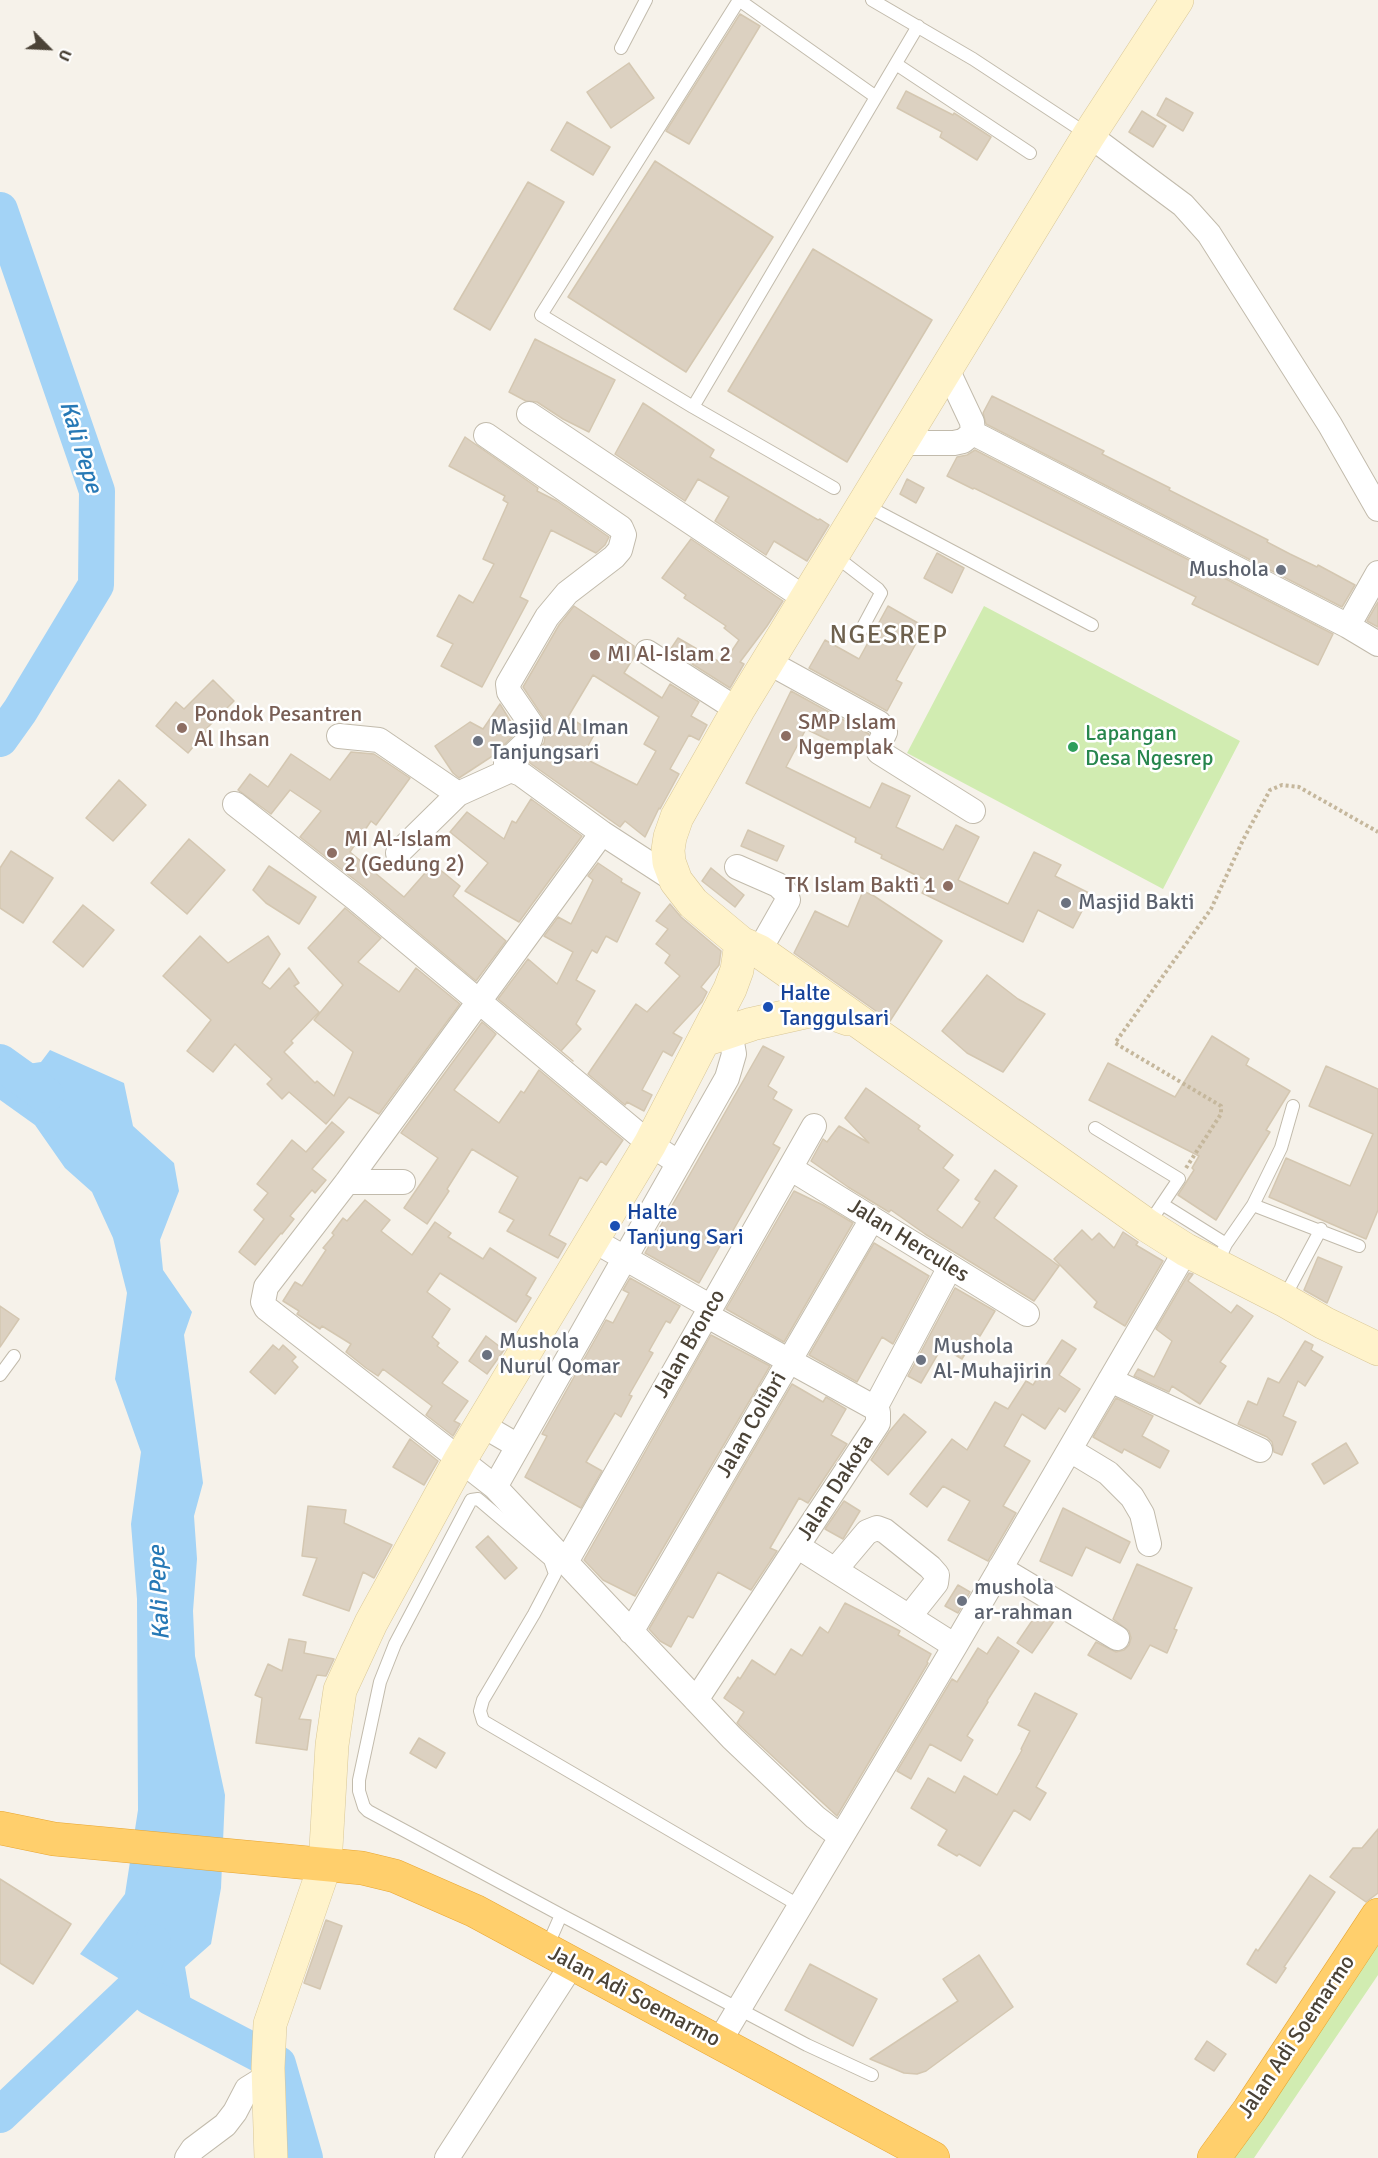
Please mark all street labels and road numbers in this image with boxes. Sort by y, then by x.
street label: Jalan Hercules [843,1193,973,1289]
street label: Jalan Bronco [648,1285,732,1403]
street label: Jalan Colibri [711,1367,793,1483]
street label: Jalan Dakota [792,1430,880,1546]
street label: Jalan Adi Soemarmo [543,1940,725,2054]
street label: Jalan Adi Soemarmo [1233,1950,1361,2124]

